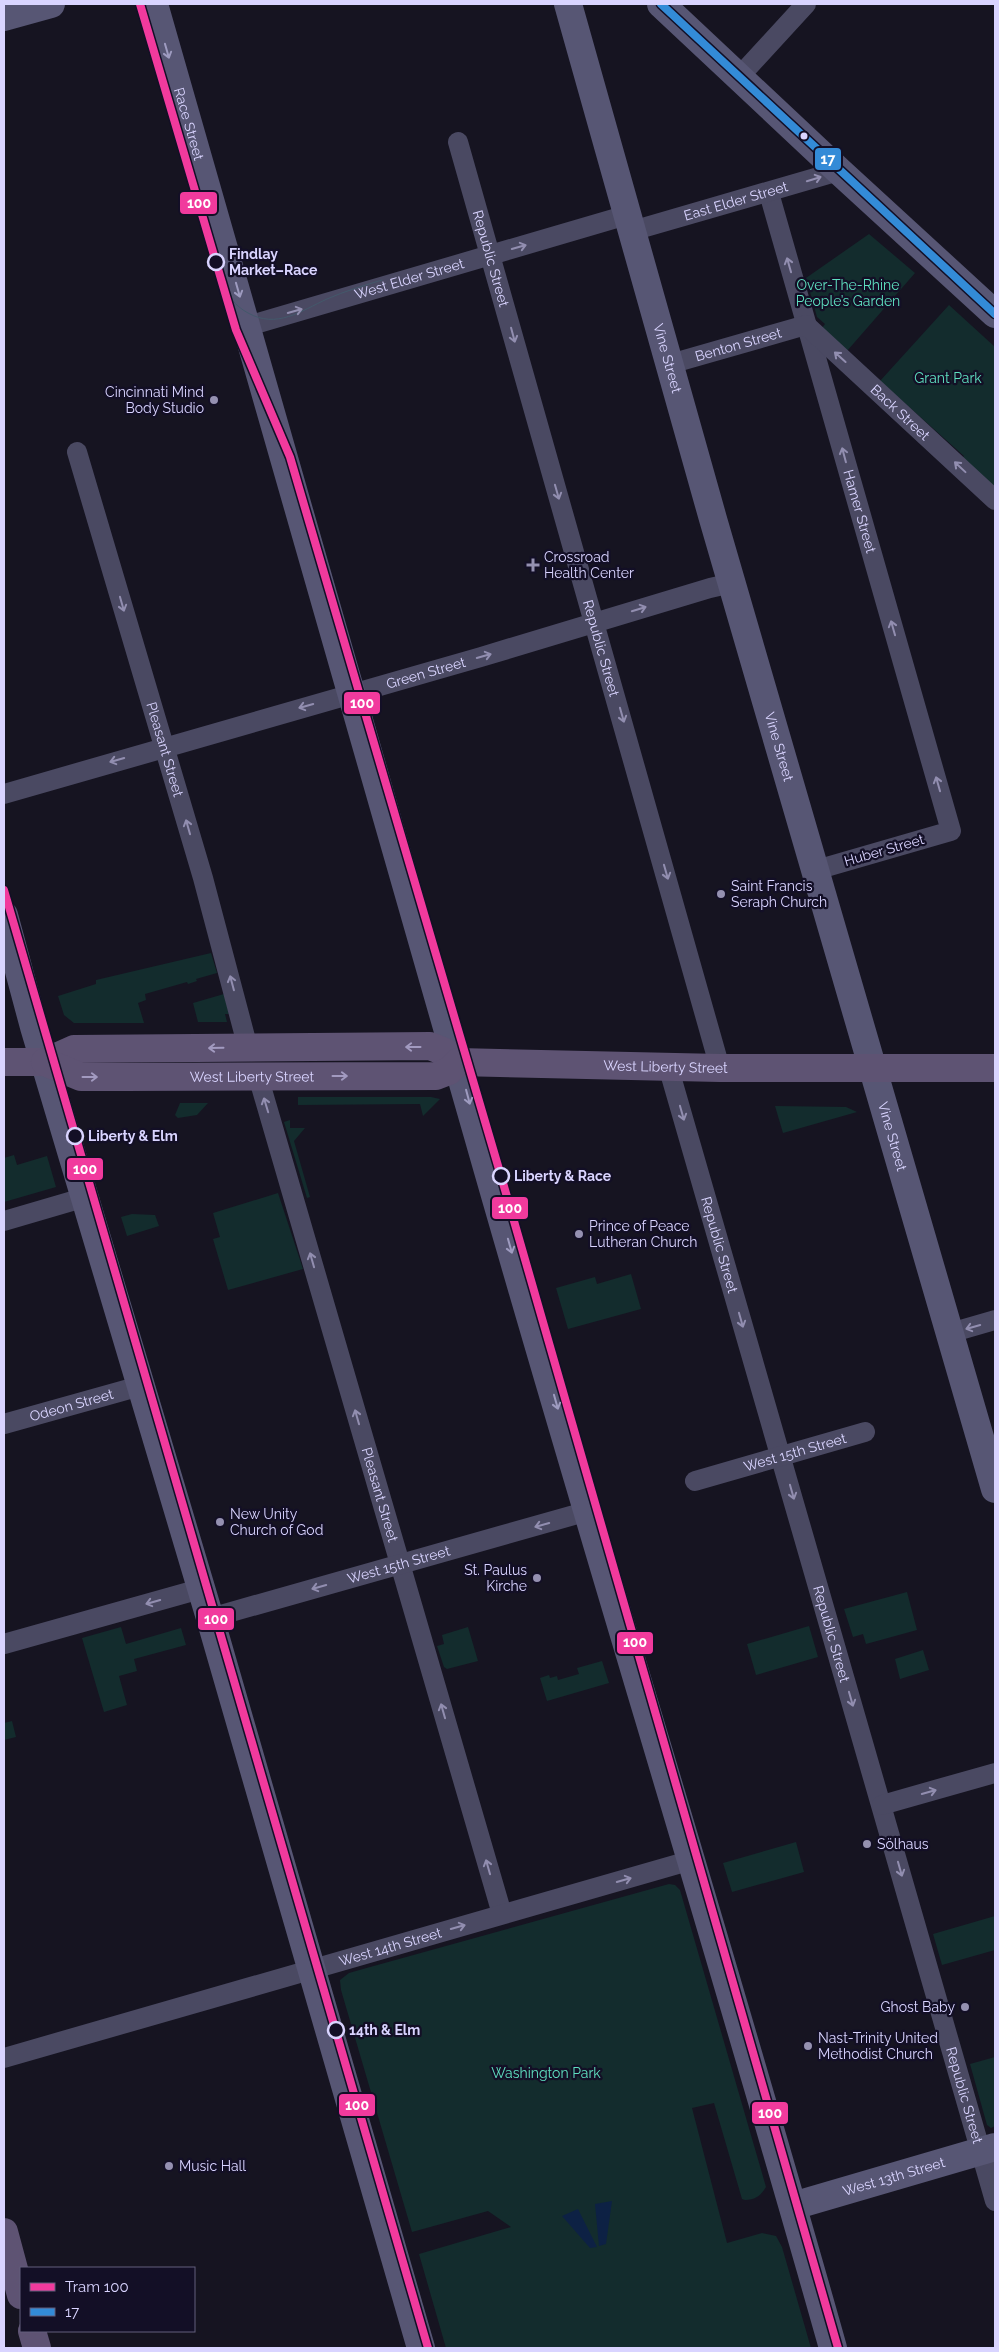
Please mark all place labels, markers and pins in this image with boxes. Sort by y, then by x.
unlabelled marker [799,131,809,141]
place label: Findlay Market–Race [229,246,318,278]
marker: Findlay Market–Race [207,253,225,271]
place label: Cincinnati Mind Body Studio [105,384,204,416]
marker: Cincinnati Mind Body Studio [208,394,220,406]
place label: Crossroad Health Center [544,549,634,581]
marker: Crossroad Health Center [526,558,540,572]
place label: Saint Francis Seraph Church [731,878,827,910]
marker: Saint Francis Seraph Church [715,888,727,900]
marker: Liberty & Elm [66,1127,84,1145]
place label: Liberty & Elm [88,1128,178,1144]
marker: Liberty & Race [492,1167,510,1185]
place label: Liberty & Race [514,1168,612,1184]
place label: Prince of Peace Lutheran Church [589,1218,697,1250]
marker: Prince of Peace Lutheran Church [573,1228,585,1240]
place label: New Unity Church of God [230,1506,323,1538]
marker: New Unity Church of God [214,1516,226,1528]
place label: St. Paulus Kirche [464,1562,527,1594]
marker: St. Paulus Kirche [531,1572,543,1584]
place label: Sölhaus [877,1836,929,1852]
marker: Sölhaus [861,1838,873,1850]
place label: Ghost Baby [881,1999,955,2015]
marker: Ghost Baby [959,2001,971,2013]
marker: 14th & Elm [327,2021,345,2039]
place label: 14th & Elm [349,2022,420,2038]
place label: Nast-Trinity United Methodist Church [818,2030,938,2062]
marker: Nast-Trinity United Methodist Church [802,2040,814,2052]
place label: Music Hall [179,2158,246,2174]
marker: Music Hall [163,2160,175,2172]

